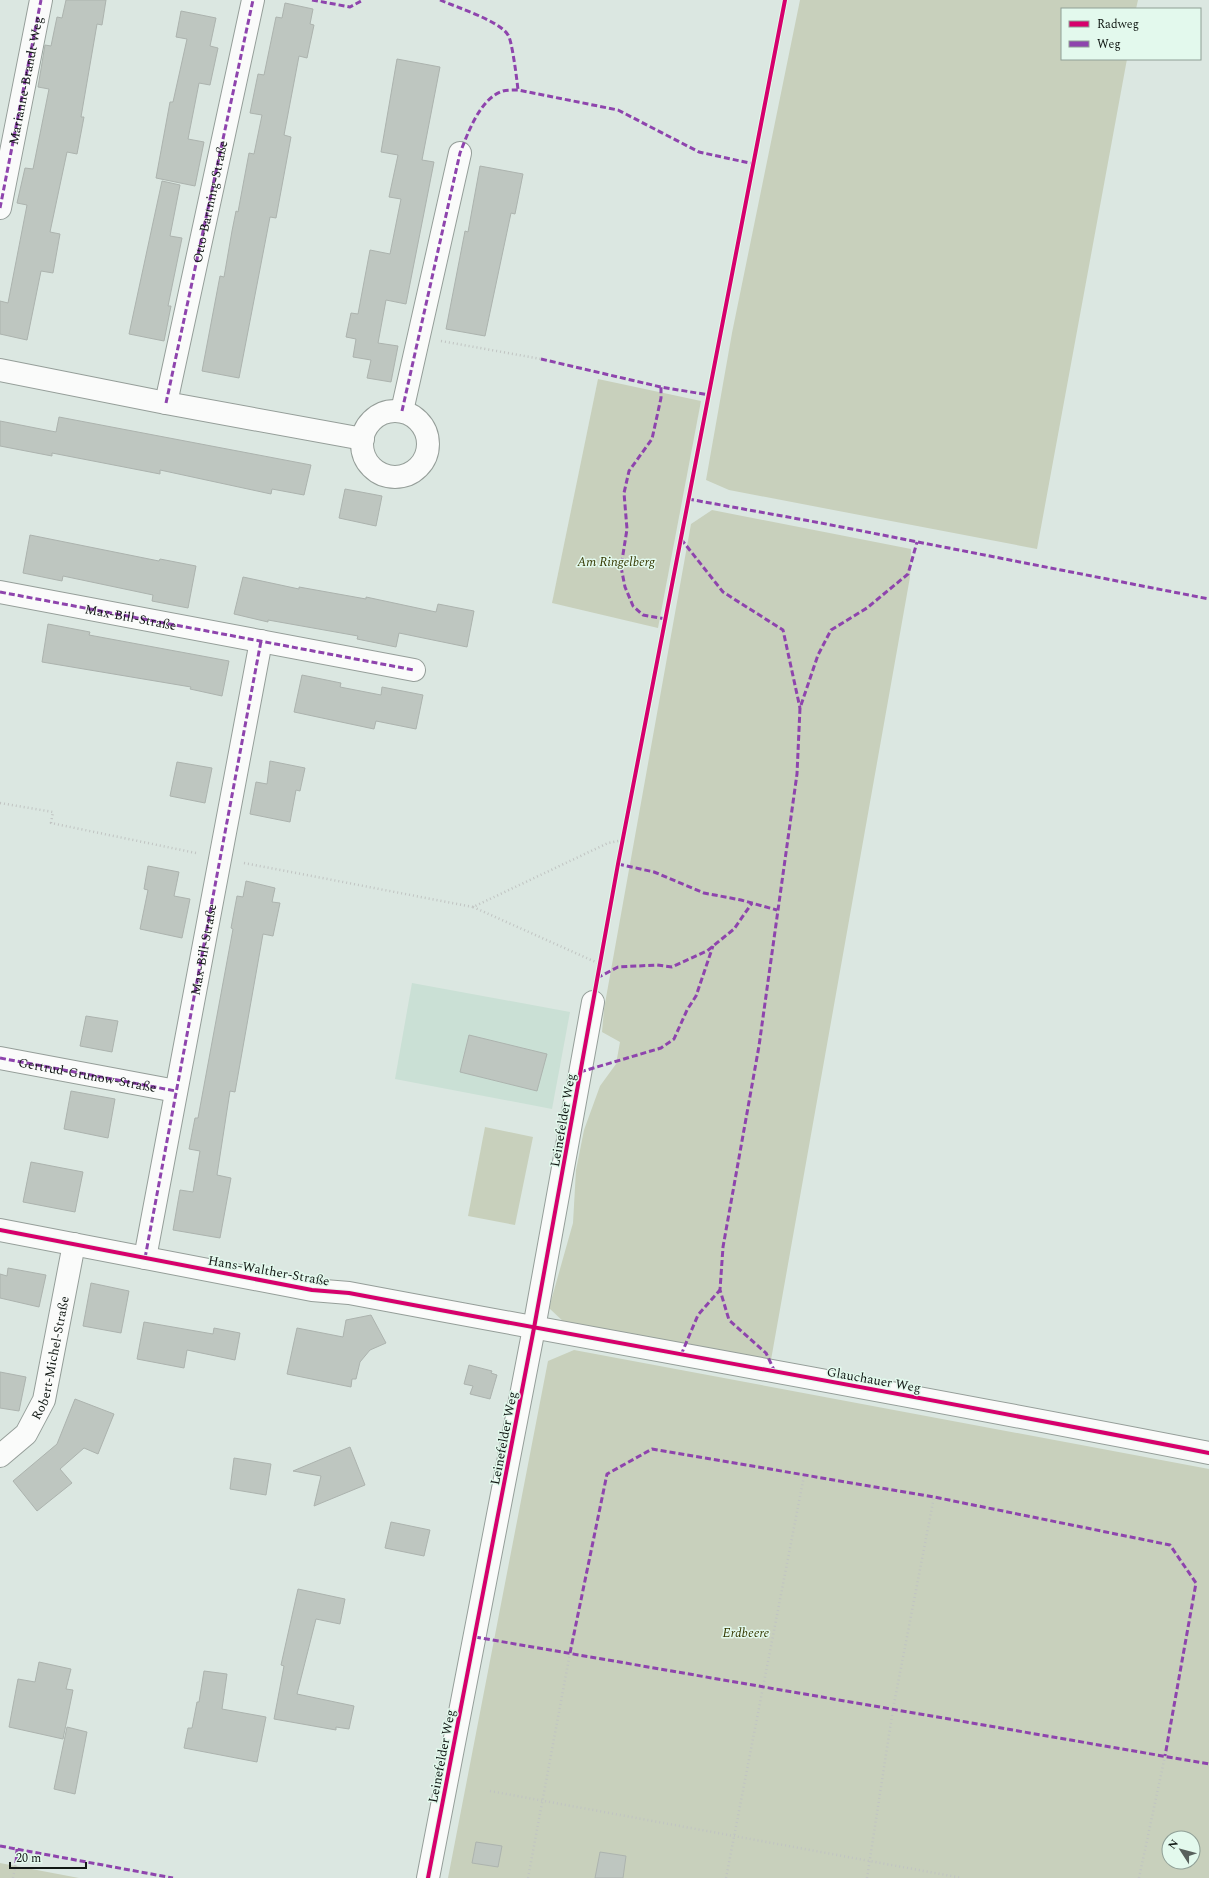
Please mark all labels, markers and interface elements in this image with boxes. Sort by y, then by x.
legend [1061,8,1201,60]
street label: Marianne-Brandt-Weg [4,15,49,147]
text: Radweg [1097,15,1139,34]
text: Weg [1097,35,1121,54]
street label: Otto-Bartning-Straße [187,139,233,265]
park label: Am Ringelberg [576,552,656,572]
street label: Max-Bill-Straße [83,599,178,636]
street label: Max-Bill-Straße [186,902,222,997]
street label: Gertrud-Grunow-Straße [17,1053,158,1098]
street label: Leinefelder Weg [545,1072,581,1169]
street label: Hans-Walther-Straße [206,1250,331,1292]
street label: Robert-Michel-Straße [26,1294,75,1424]
street label: Glauchauer Weg [825,1362,923,1398]
street label: Leinefelder Weg [485,1390,523,1487]
park label: Erdbeere [723,1623,770,1643]
street label: Leinefelder Weg [423,1708,461,1805]
north arrow [1161,1830,1201,1870]
text: N [1164,1836,1183,1853]
scale bar [10,1844,86,1870]
text: 20 m [16,1849,41,1868]

